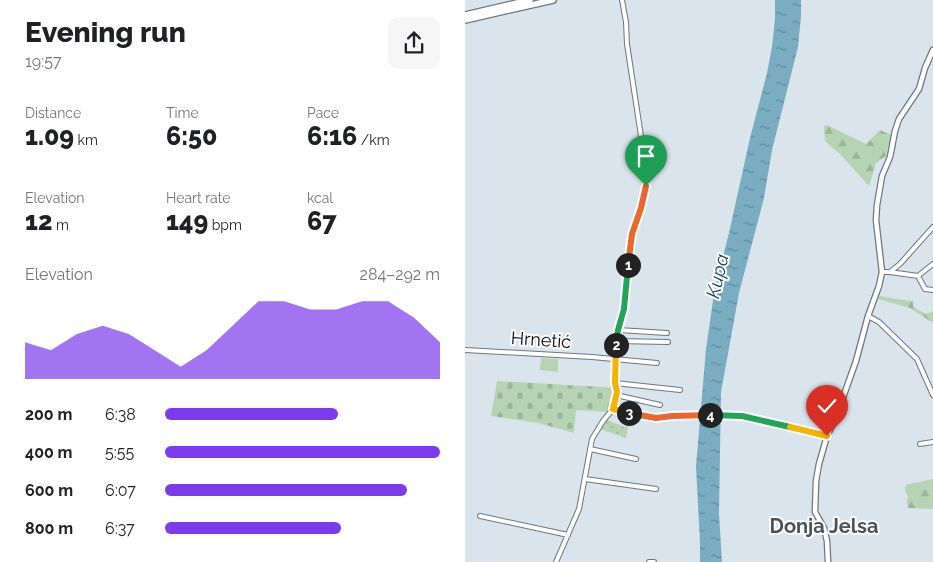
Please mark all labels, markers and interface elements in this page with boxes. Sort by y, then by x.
text: Evening run [25,16,186,49]
button: share [388,17,440,69]
text: 19:57 [25,52,61,71]
text: Distance [25,105,81,121]
text: Time [166,105,199,121]
text: Pace [307,105,339,121]
text: 1.09 [25,121,74,151]
text: 6:50 [166,121,217,151]
text: 6:16 [307,121,357,151]
text: km [74,132,98,148]
text: /km [357,132,390,148]
pin [625,135,667,186]
icon: arrive [632,142,660,170]
text: Elevation [25,190,84,206]
text: Heart rate [166,190,230,206]
text: kcal [307,190,333,206]
text: 12 [25,206,52,236]
text: 149 [166,206,208,236]
text: 67 [307,206,337,236]
text: m [52,217,69,233]
text: bpm [208,217,242,233]
pin: 1 [615,252,641,278]
water label: Kupa [701,252,733,300]
text: 1 [625,257,632,273]
text: Elevation [25,265,93,284]
text: 284–292 m [360,265,440,284]
street label: Hrnetić [510,327,572,352]
pin: 2 [603,332,629,358]
text: 2 [613,337,620,353]
pin [806,385,848,436]
icon: check [813,392,841,420]
pin: 3 [617,400,641,426]
pin: 4 [697,402,723,428]
text: 200 m [25,405,72,424]
text: 6:38 [105,405,136,424]
text: 3 [626,405,633,421]
text: 4 [707,407,715,423]
text: 400 m [25,443,73,462]
text: 5:55 [105,443,134,462]
text: 600 m [25,481,73,500]
text: 6:07 [105,481,136,500]
district label: Donja Jelsa [770,514,878,538]
text: 800 m [25,519,73,538]
text: 6:37 [105,519,135,538]

